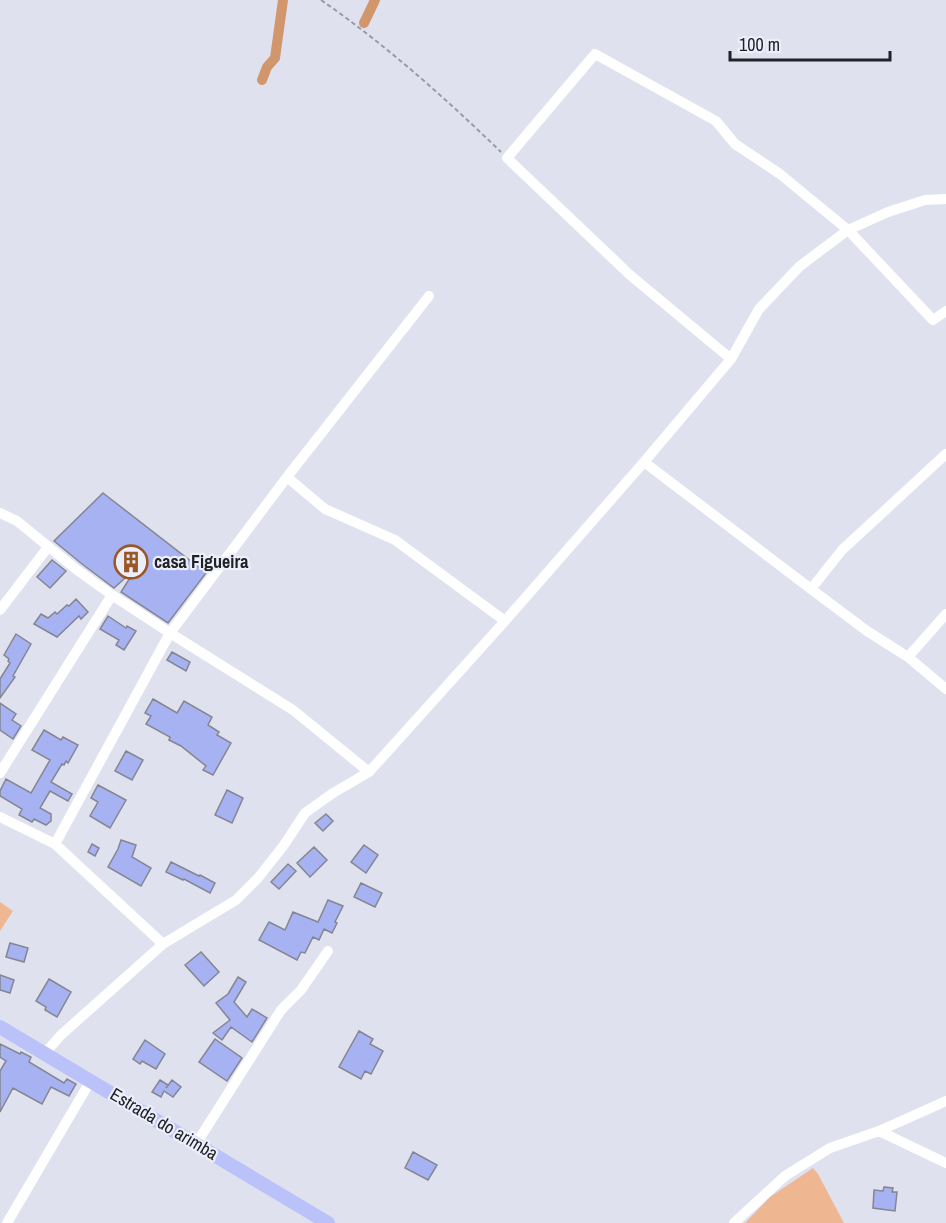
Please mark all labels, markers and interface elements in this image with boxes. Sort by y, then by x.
scale bar [730,24,890,62]
text: 100 m [739,32,780,57]
building icon: casa Figueira [113,544,149,580]
place label: casa Figueira [154,549,249,574]
street label: Estrada do arimba [106,1082,223,1166]

